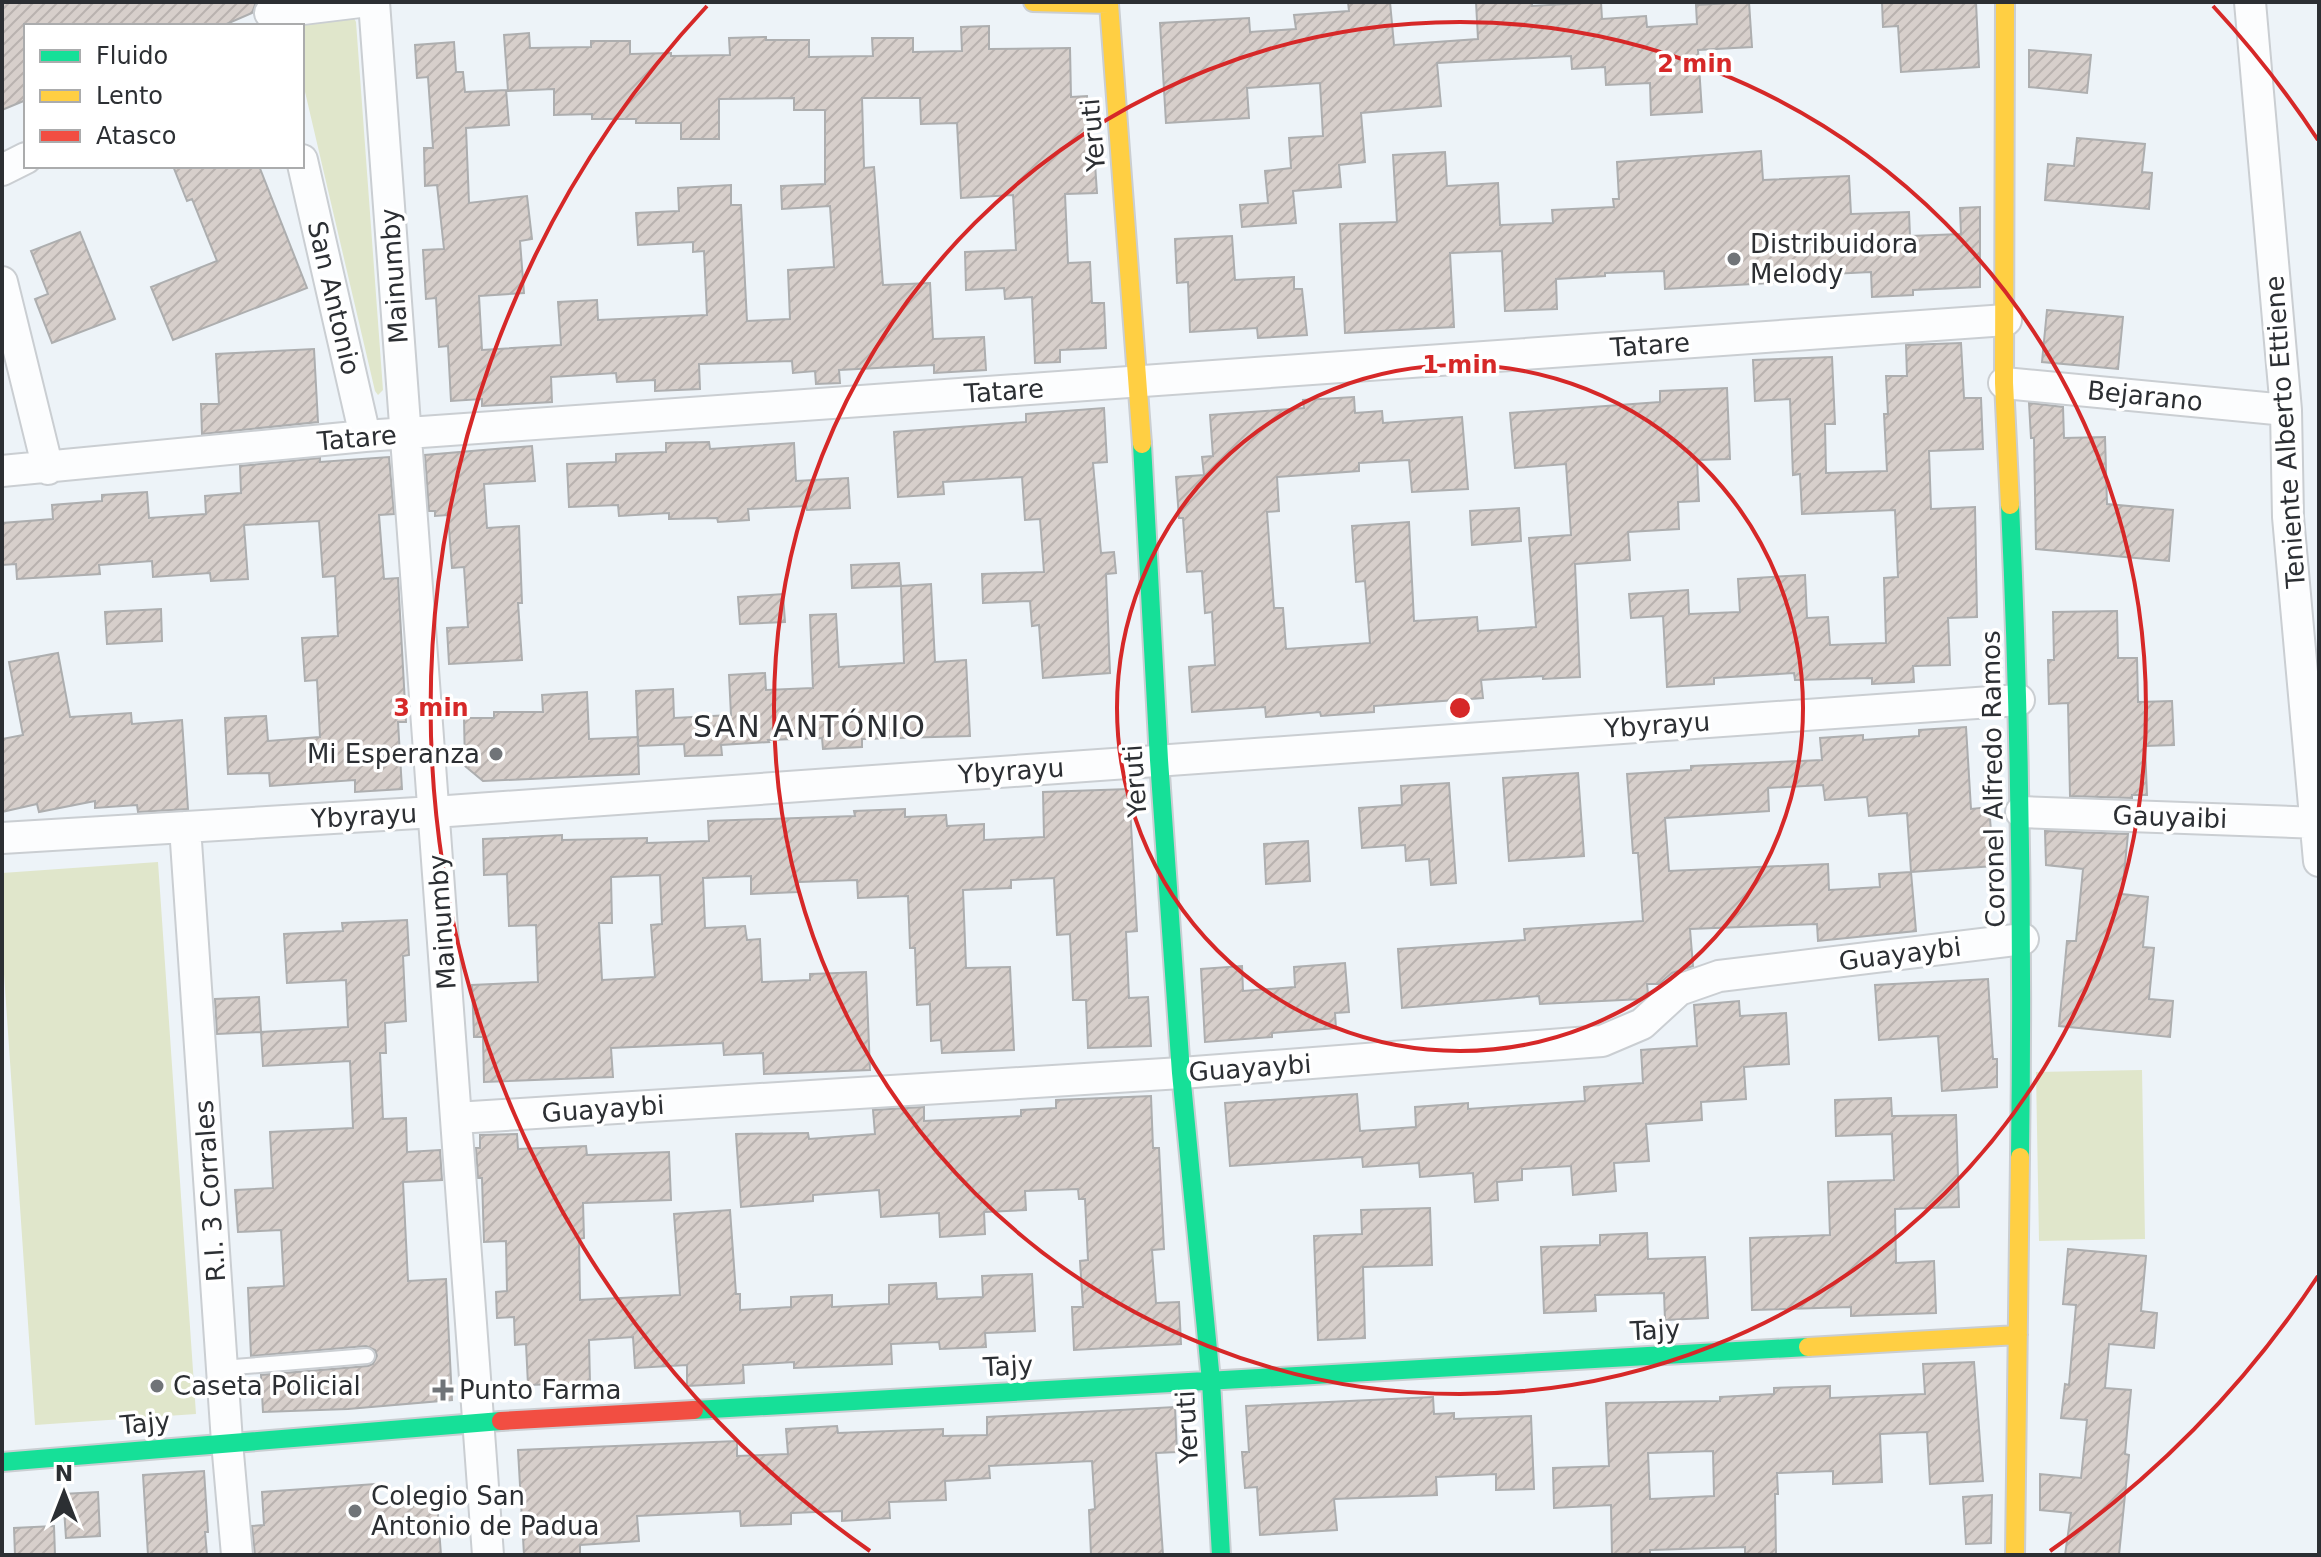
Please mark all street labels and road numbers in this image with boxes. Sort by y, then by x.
street label: Yeruti [1075,97,1111,174]
street label: Mainumby [374,207,414,345]
street label: San Antonio [302,218,366,378]
street label: Teniente Alberto Ettiene [2259,275,2311,590]
street label: Tatare [1608,327,1691,363]
street label: Tatare [962,373,1045,409]
street label: Bejarano [2086,375,2204,417]
street label: Tatare [315,420,398,457]
street label: Coronel Alfredo Ramos [1975,630,2011,928]
street label: Ybyrayu [1602,706,1711,744]
street label: Yeruti [1117,744,1153,819]
street label: Ybyrayu [956,752,1065,790]
street label: Ybyrayu [309,798,418,834]
street label: Gauyaibi [2112,800,2228,834]
street label: Mainumby [422,853,462,991]
street label: Guayaybi [1837,932,1963,976]
street label: Guayaybi [1188,1049,1312,1087]
street label: Guayaybi [541,1090,665,1128]
street label: R.I. 3 Corrales [189,1099,231,1283]
street label: Tajy [1628,1314,1681,1346]
street label: Tajy [981,1350,1034,1382]
street label: Yeruti [1170,1390,1204,1465]
street label: Tajy [118,1406,171,1440]

